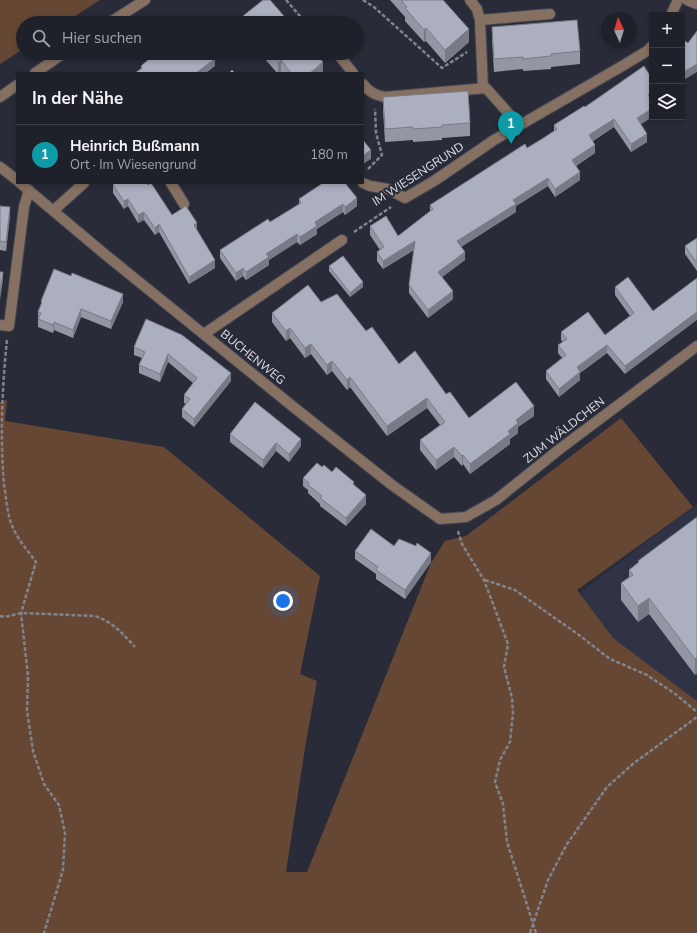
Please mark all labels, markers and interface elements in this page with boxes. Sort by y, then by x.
north arrow [601,12,637,48]
map controls [649,12,685,120]
button: + [649,12,685,48]
search box [16,16,364,60]
icon: search [30,27,52,49]
text: Hier suchen [62,28,142,48]
button: − [649,48,685,84]
button: layers [649,84,685,120]
text: In der Nähe [32,87,123,110]
pin: 1 [498,111,524,144]
text: Heinrich Bußmann [70,136,200,156]
street label: IM WIESENGRUND [369,138,467,210]
text: 1 [41,146,49,164]
text: 180 m [310,146,348,164]
text: Ort · Im Wiesengrund [70,156,196,174]
street label: BUCHENWEG [217,326,289,388]
street label: ZUM WÄLDCHEN [520,393,608,467]
your location [273,591,293,611]

